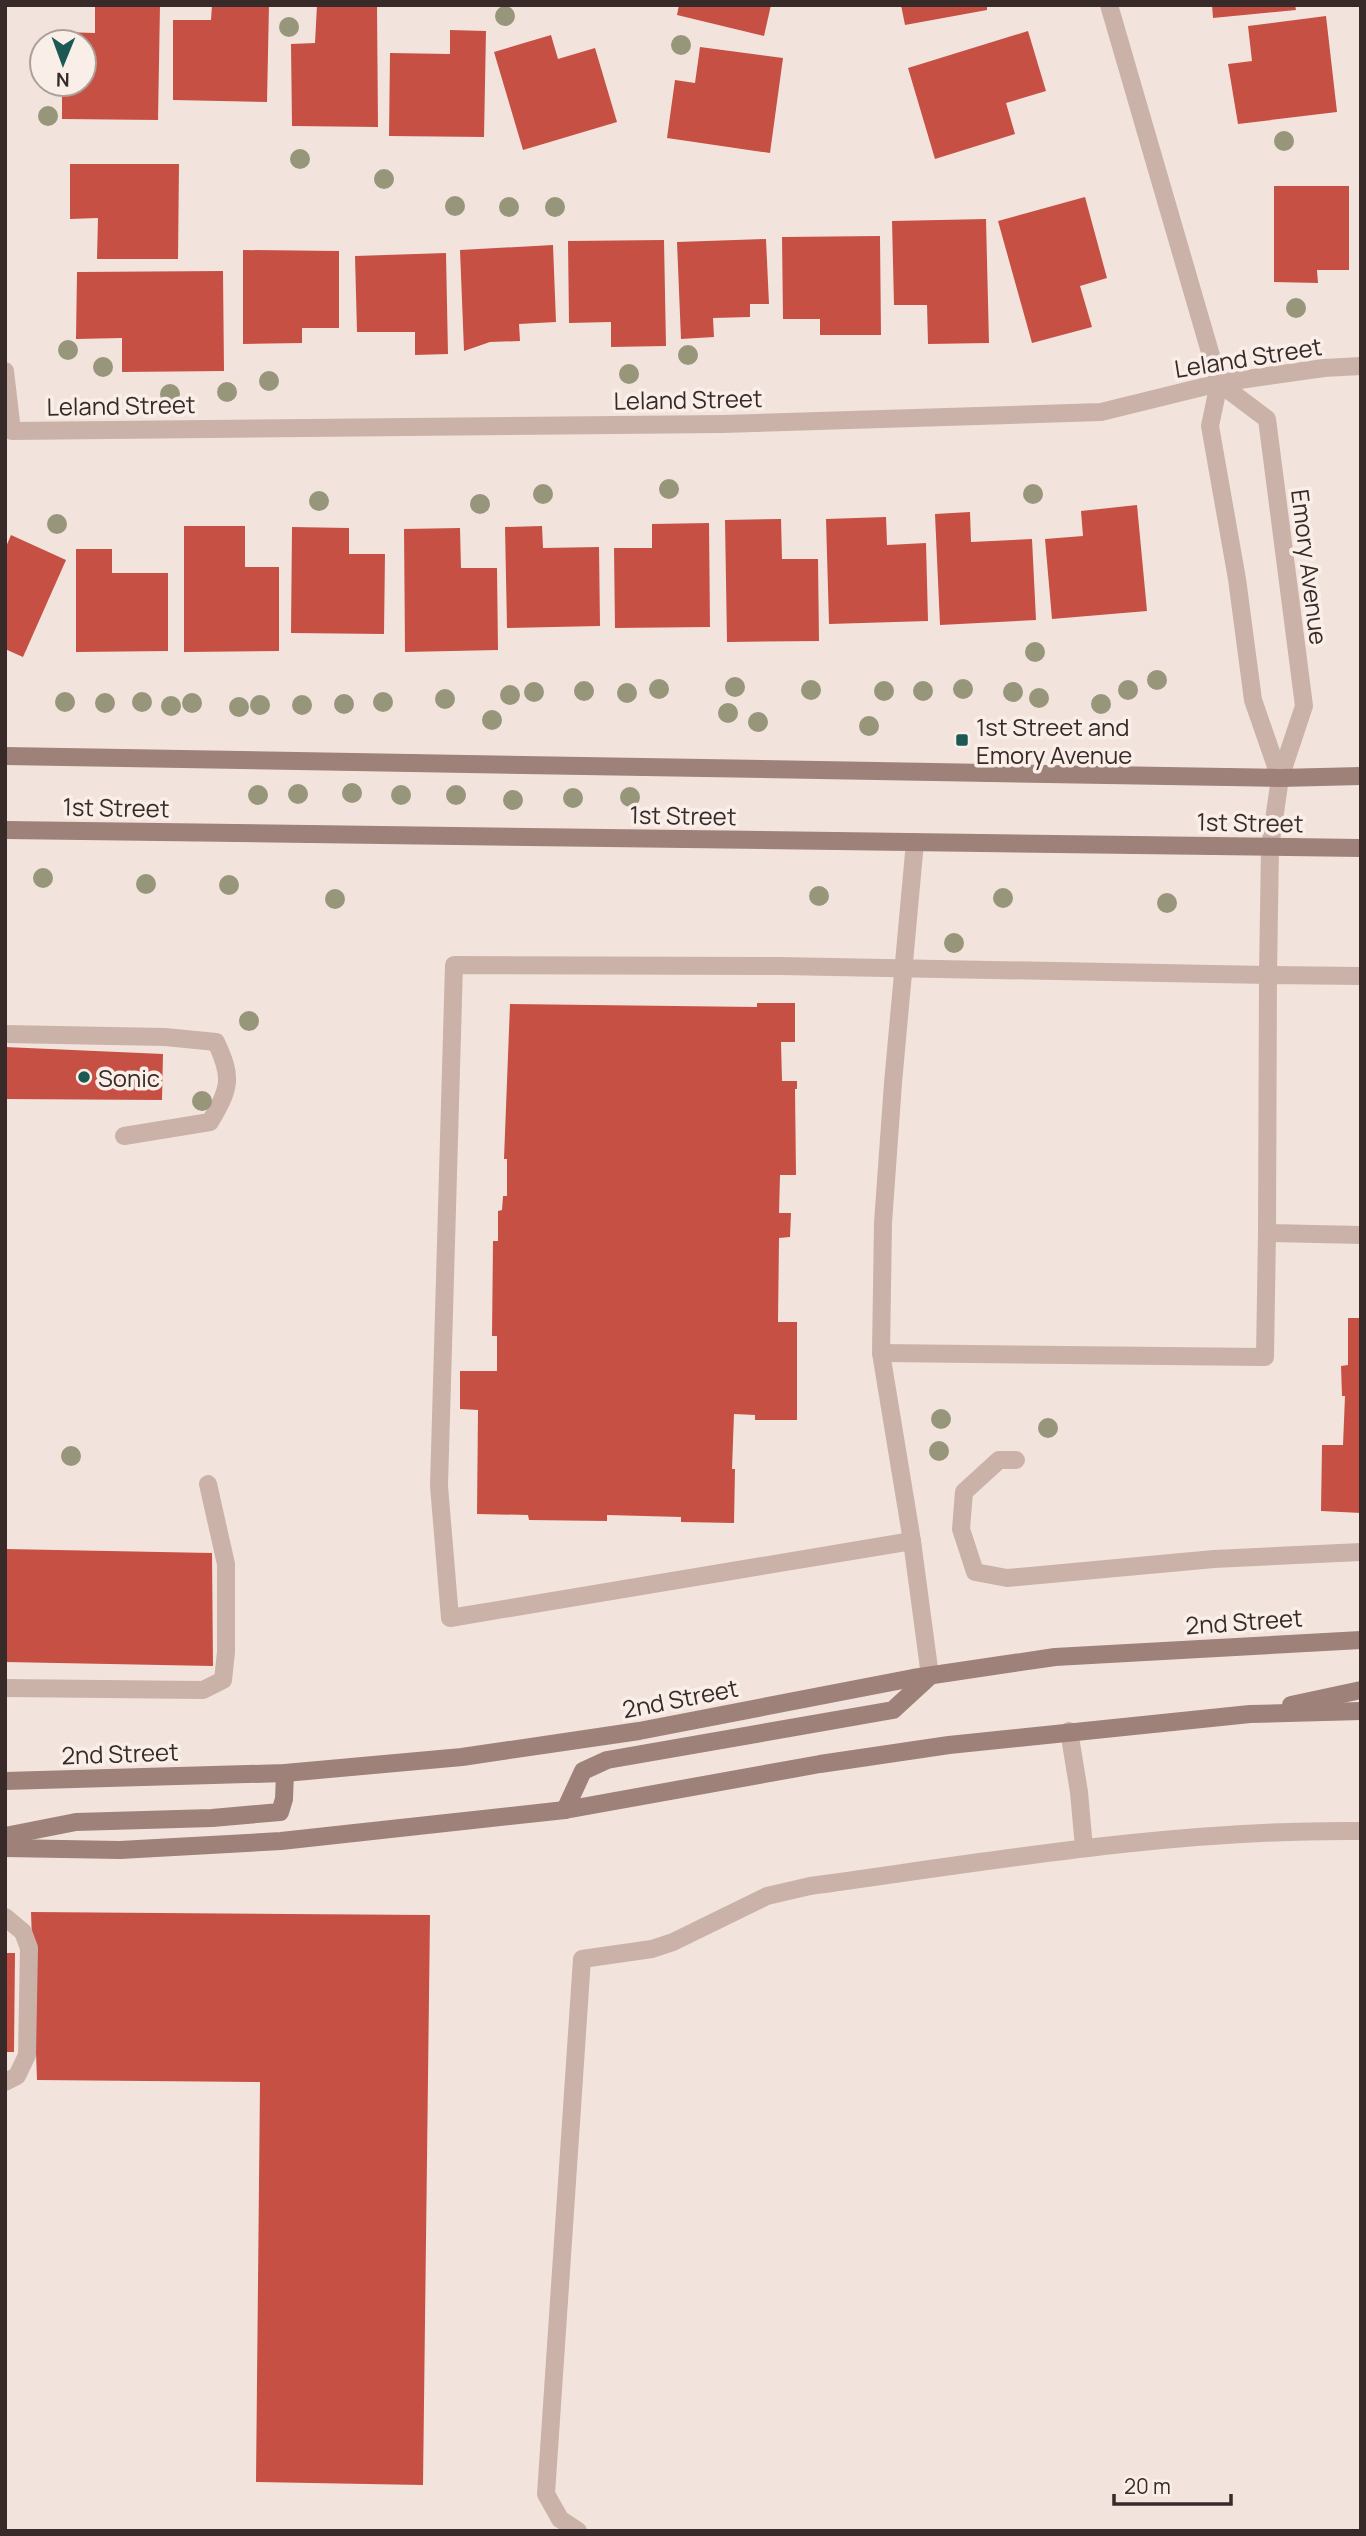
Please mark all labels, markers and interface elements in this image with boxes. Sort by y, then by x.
north arrow [28,28,98,98]
text: N [56,67,70,93]
street label: Leland Street [1172,329,1324,385]
street label: Leland Street [613,381,763,417]
street label: Leland Street [46,387,196,423]
street label: Emory Avenue [1284,487,1336,647]
place label: 1st Street and Emory Avenue [976,710,1132,771]
marker: 1st Street and Emory Avenue [954,732,970,748]
street label: 1st Street [62,790,170,824]
street label: 1st Street [629,798,737,832]
street label: 1st Street [1196,805,1304,839]
place label: Sonic [98,1061,160,1094]
marker: Sonic [76,1069,92,1085]
street label: 2nd Street [1184,1600,1304,1642]
street label: 2nd Street [619,1671,741,1725]
street label: 2nd Street [61,1734,179,1772]
scale bar [1114,2462,1231,2506]
text: 20 m [1124,2472,1171,2500]

